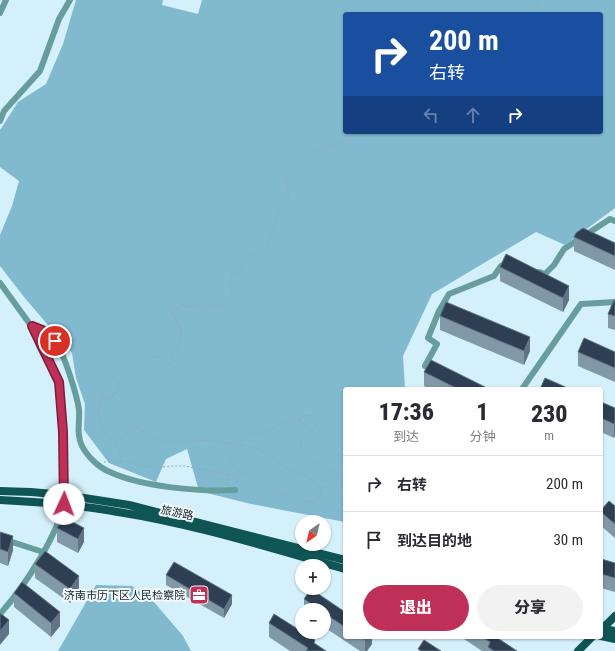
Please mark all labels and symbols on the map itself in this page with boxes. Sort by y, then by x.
pin [38,324,72,358]
position arrow [43,483,85,525]
street label: 旅游路 [160,503,194,523]
north arrow [295,515,331,551]
office icon: 济南市历下区人民检察院 [188,584,210,606]
place label: 济南市历下区人民检察院 [64,589,185,602]

